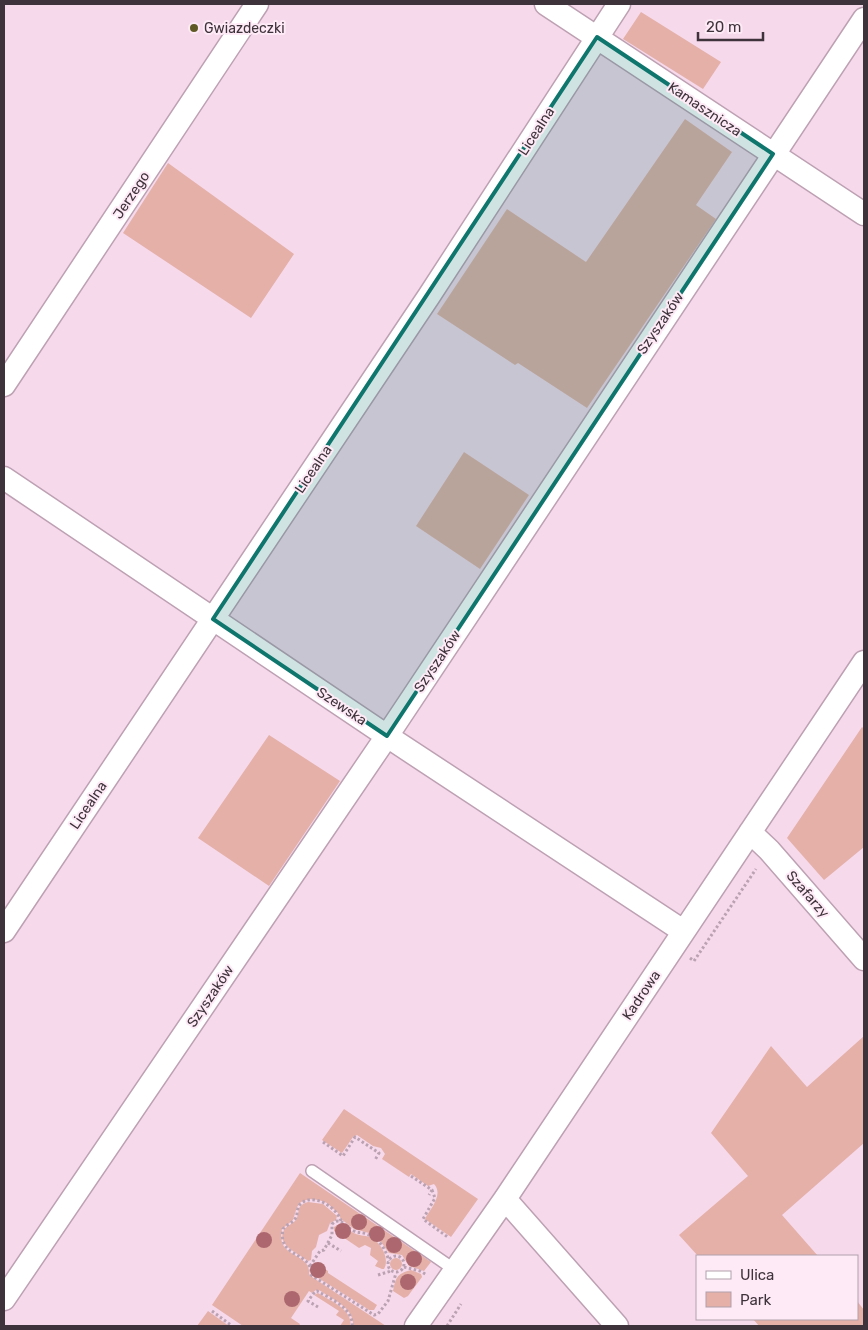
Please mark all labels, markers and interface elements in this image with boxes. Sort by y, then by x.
scale bar [698,10,763,42]
text: 20 m [706,18,741,36]
place label: Gwiazdeczki [204,20,285,37]
marker: Gwiazdeczki [188,22,200,34]
street label: Kamasznicza [665,79,745,140]
street label: Licealna [515,104,558,159]
street label: Jerzego [109,168,153,222]
street label: Szyszaków [633,289,687,358]
street label: Licealna [291,442,336,496]
street label: Szyszaków [410,627,464,696]
street label: Szewska [314,684,370,729]
street label: Licealna [66,778,111,832]
street label: Szafarzy [783,867,833,921]
street label: Szyszaków [183,962,237,1031]
street label: Kadrowa [619,967,664,1023]
legend [696,1255,858,1320]
text: Ulica [740,1266,774,1284]
text: Park [740,1291,771,1309]

